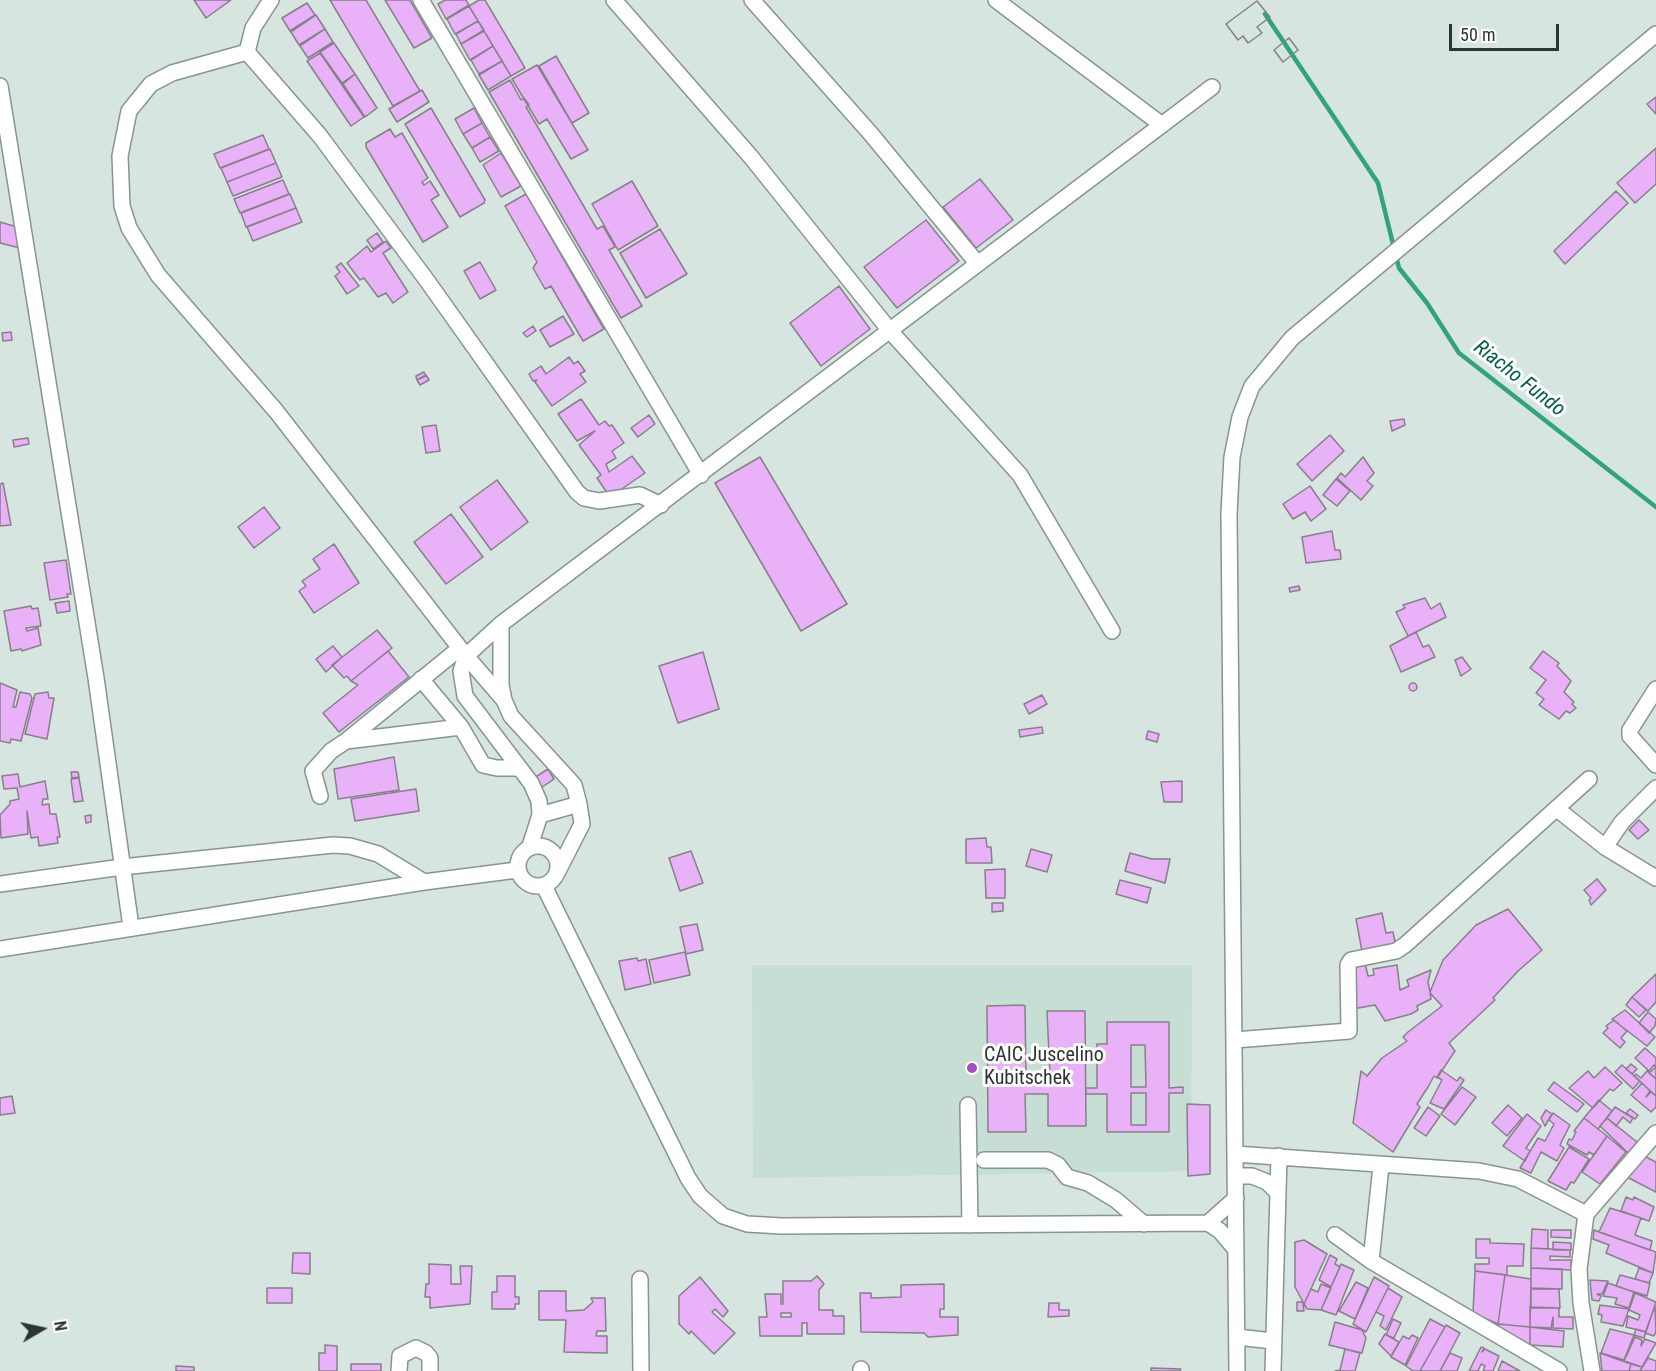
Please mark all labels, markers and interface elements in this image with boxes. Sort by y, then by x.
scale bar [1452,12,1562,50]
text: 50 m [1460,24,1495,45]
water label: Riacho Fundo [1468,335,1570,423]
place label: CAIC Juscelino Kubitschek [984,1044,1104,1091]
marker: CAIC Juscelino Kubitschek [965,1061,979,1075]
north arrow [12,1299,72,1359]
text: N [50,1320,70,1332]

